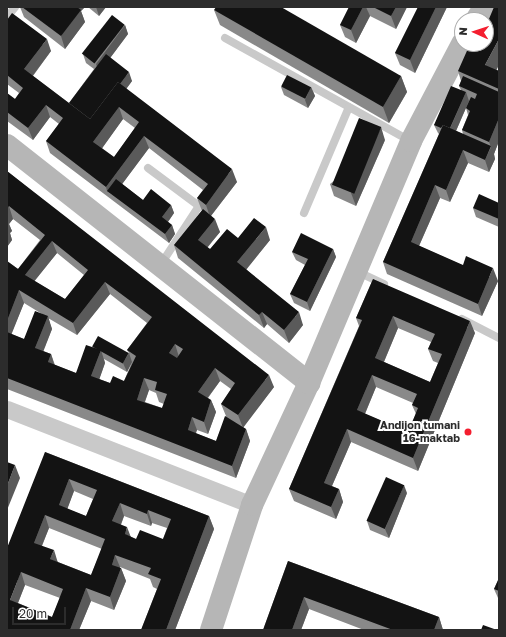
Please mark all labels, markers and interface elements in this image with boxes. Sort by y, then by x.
north arrow [454,12,494,52]
text: N [456,27,469,36]
place label: Andijon tumani 16-maktab [380,419,460,445]
marker: Andijon tumani 16-maktab [463,427,473,437]
scale bar [14,599,68,625]
text: 20 m [19,606,47,621]

